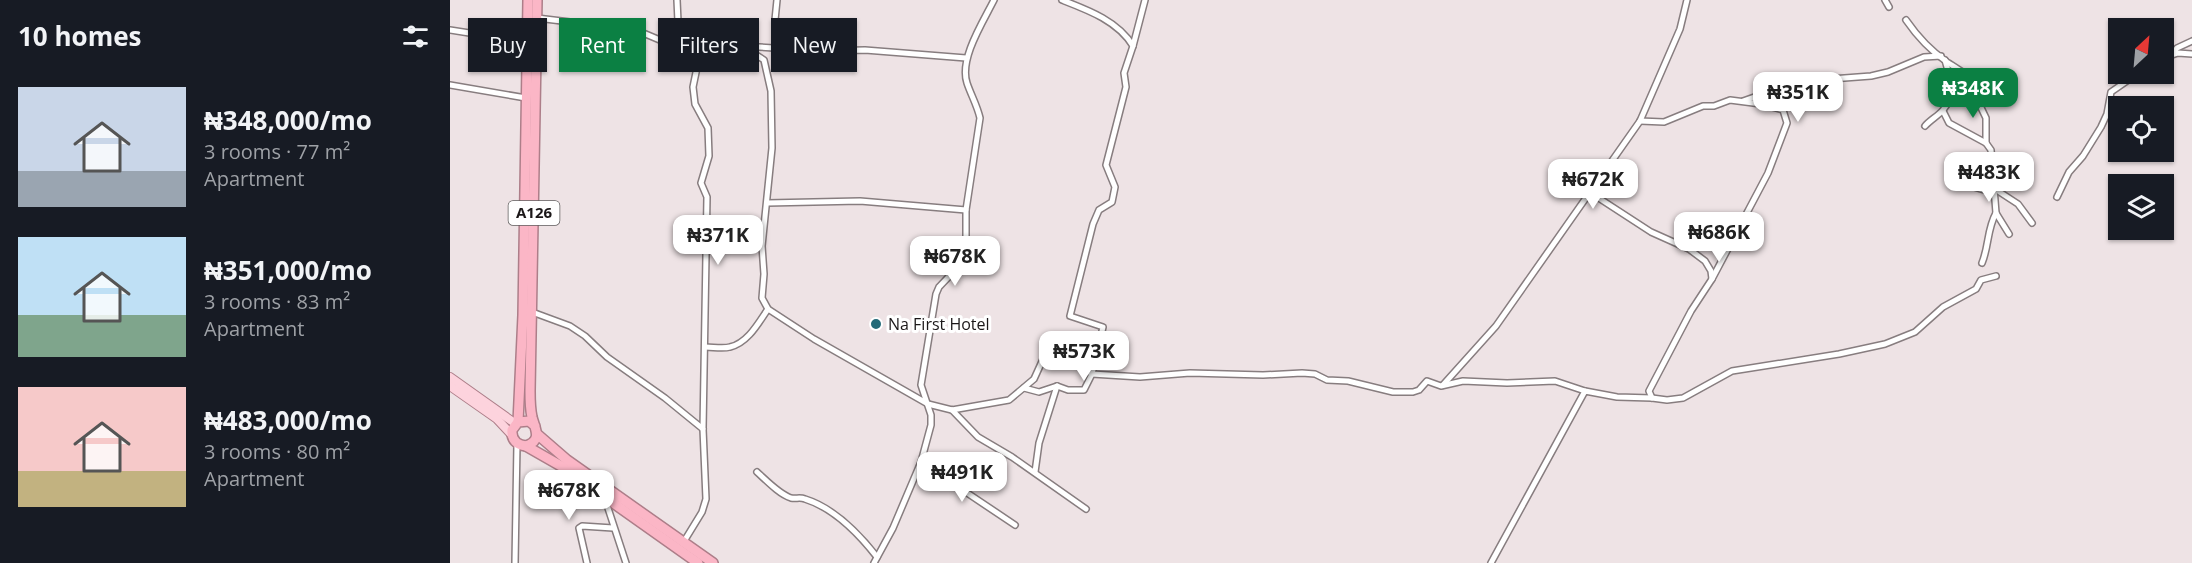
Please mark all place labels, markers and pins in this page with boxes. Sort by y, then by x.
pin: ₦348K [1931,68,2015,119]
pin: ₦351K [1756,72,1840,123]
pin: ₦483K [1947,152,2031,203]
pin: ₦672K [1551,159,1635,210]
pin: ₦686K [1677,212,1761,263]
pin: ₦371K [676,215,760,266]
pin: ₦678K [913,236,997,287]
place label: Na First Hotel [888,313,990,335]
marker: Na First Hotel [869,317,883,331]
pin: ₦573K [1042,331,1126,382]
pin: ₦491K [920,452,1004,503]
pin: ₦678K [527,470,611,521]

